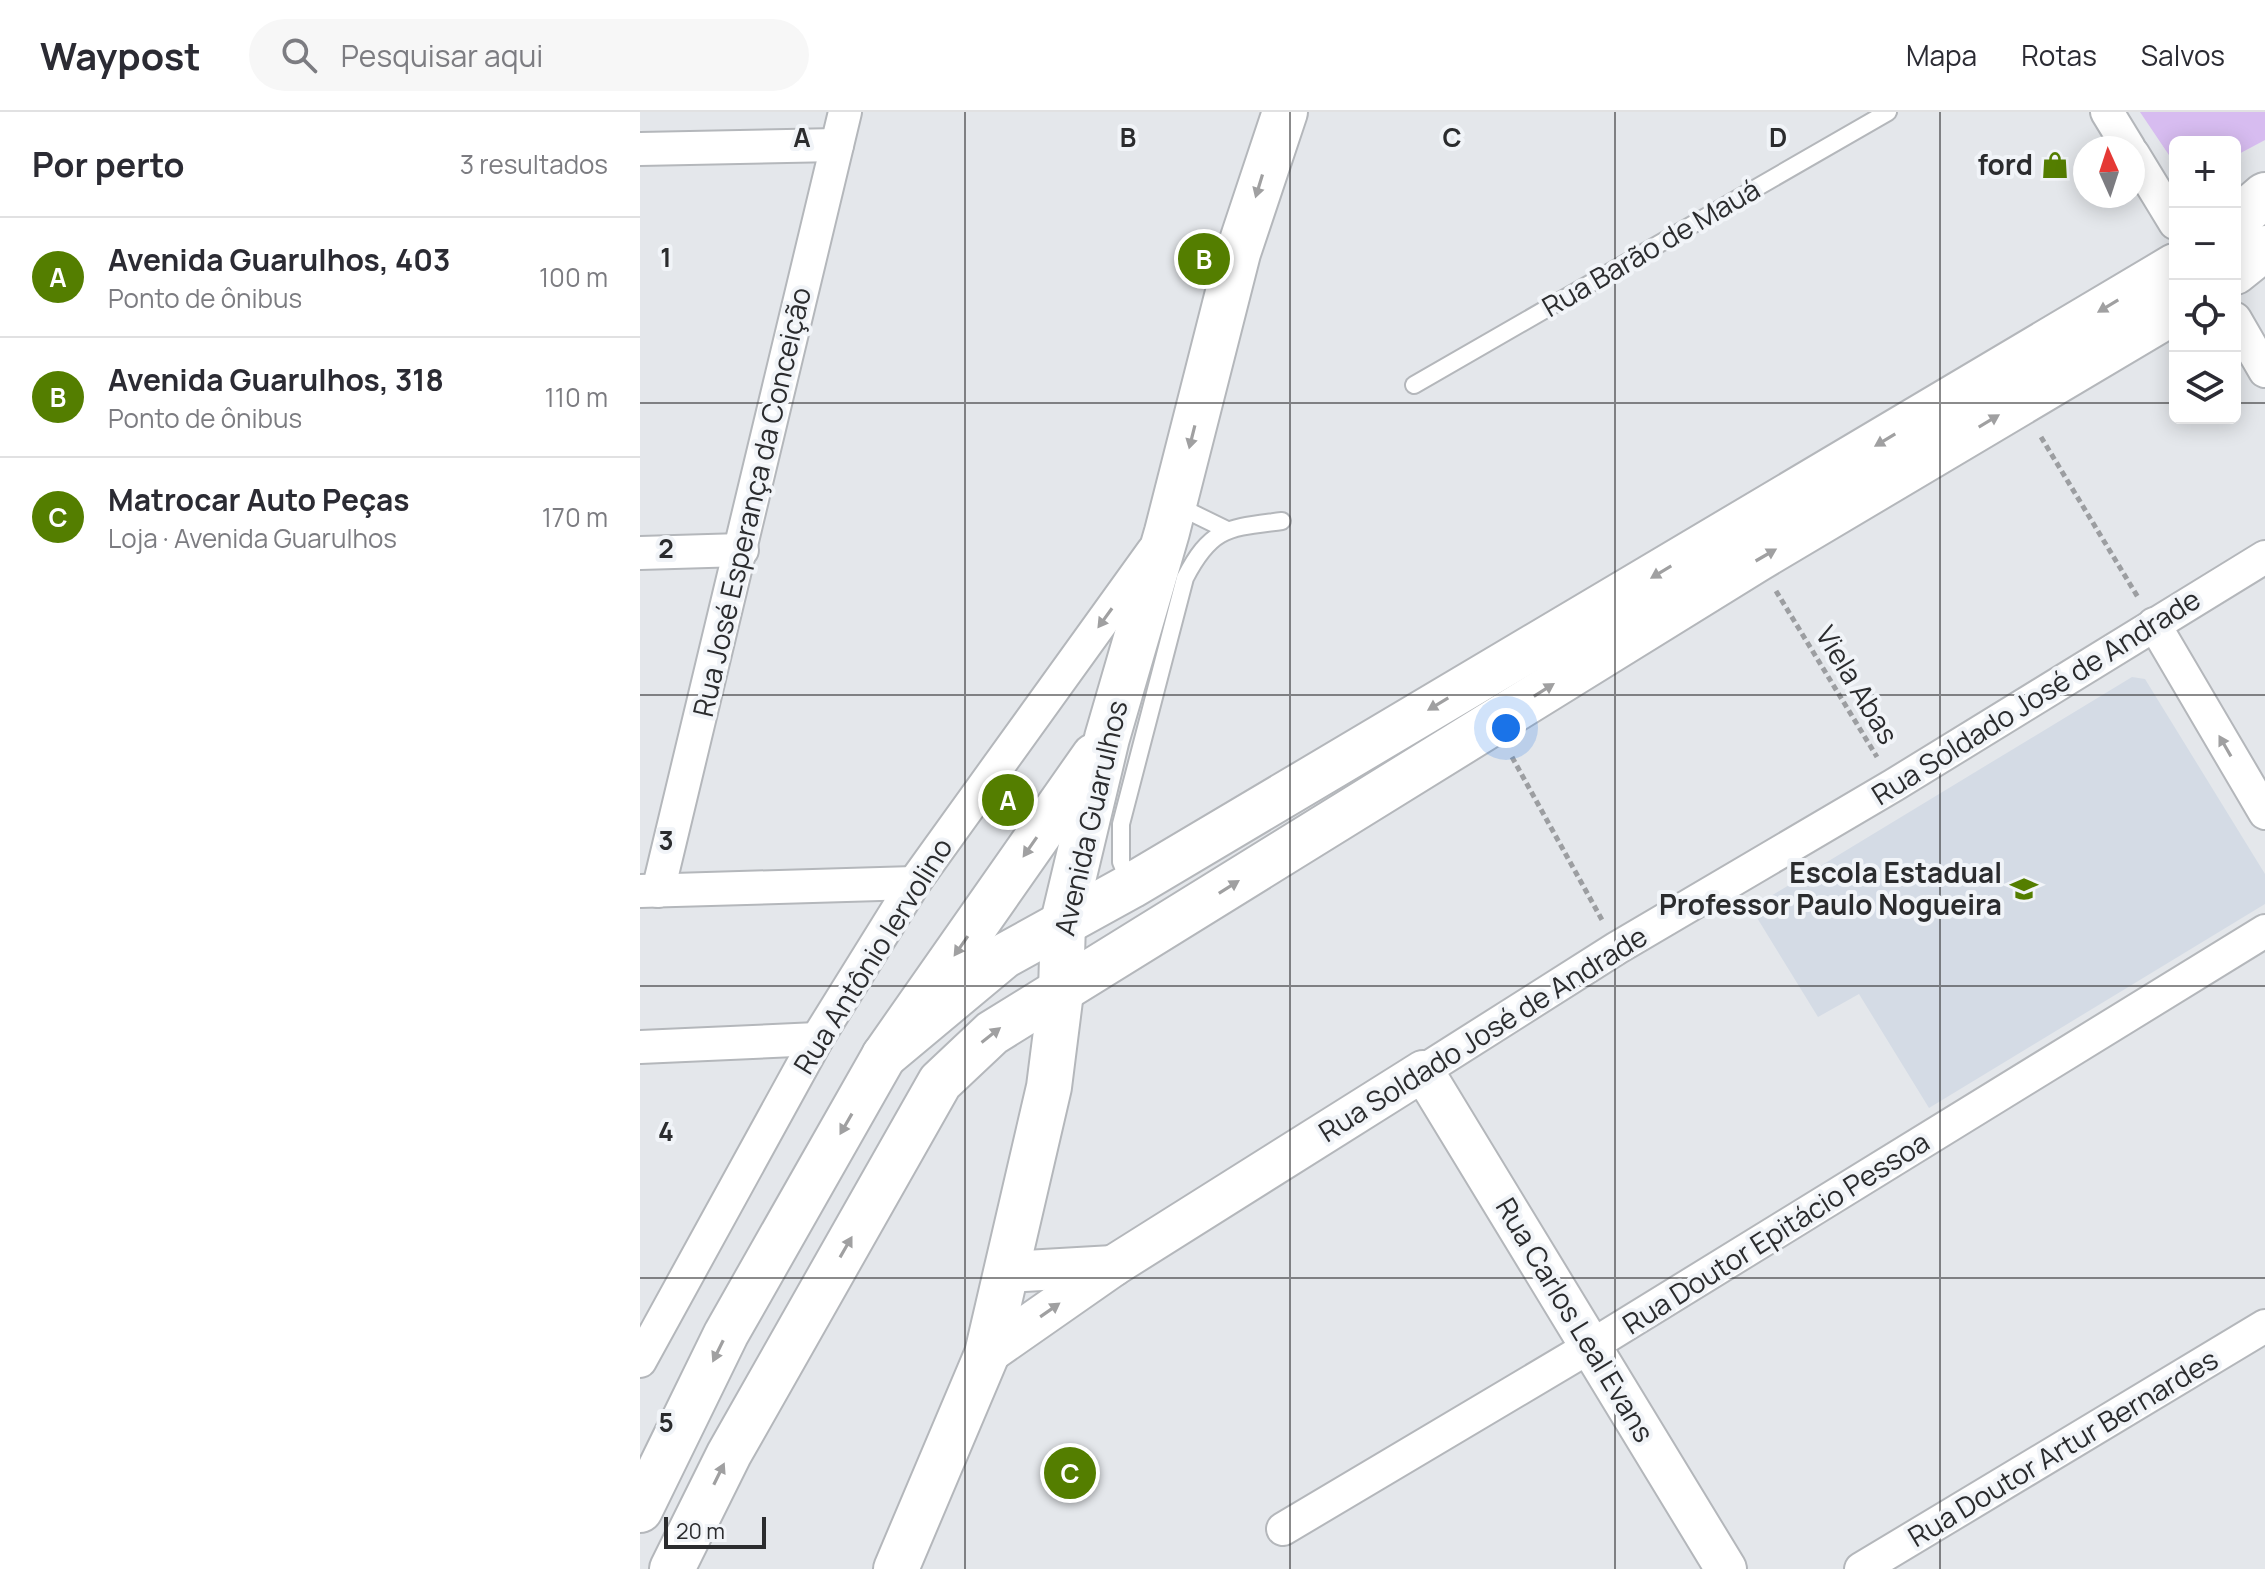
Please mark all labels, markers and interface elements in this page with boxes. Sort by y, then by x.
search box [249,19,809,91]
text: Waypost [40,29,201,81]
icon: search [277,33,321,77]
text: Pesquisar aqui [341,35,543,76]
text: Mapa [1906,36,1977,74]
text: Rotas [2021,36,2097,74]
text: Salvos [2141,36,2225,74]
text: A [793,119,811,155]
text: B [1120,119,1136,155]
text: C [1442,119,1462,155]
text: D [1769,119,1787,155]
north arrow [2073,136,2145,208]
map controls [2169,136,2241,424]
button: + [2169,136,2241,208]
text: Por perto [32,141,185,187]
place label: ford [1978,145,2033,183]
text: 3 resultados [460,146,608,182]
shop icon: ford [2040,150,2070,180]
street label: Rua Barão de Mauá [1535,169,1766,325]
one-way arrow [1252,174,1264,198]
button: − [2169,208,2241,280]
pin: B [1178,229,1230,289]
text: Avenida Guarulhos, 403 [108,239,450,280]
text: 1 [660,239,672,275]
text: A [49,259,67,295]
text: 100 m [539,259,608,295]
text: Ponto de ônibus [108,280,302,316]
button: locate [2169,280,2241,352]
street label: Rua José Esperança da Conceição [683,283,819,720]
one-way arrow [2097,299,2119,313]
button: layers [2169,352,2241,424]
text: Avenida Guarulhos, 318 [108,359,444,400]
text: B [50,379,66,415]
text: 110 m [545,379,608,415]
text: Ponto de ônibus [108,400,302,436]
one-way arrow [1978,414,2000,428]
one-way arrow [1185,424,1197,449]
one-way arrow [1874,433,1896,447]
text: Matrocar Auto Peças [108,479,410,520]
text: C [48,499,68,535]
text: 170 m [542,499,608,535]
text: Loja · Avenida Guarulhos [108,520,397,556]
text: 2 [658,530,674,566]
one-way arrow [1755,548,1777,562]
one-way arrow [1650,565,1672,579]
street label: Rua Soldado José de Andrade [1864,579,2207,813]
one-way arrow [1098,608,1113,629]
street label: Viela Abas [1808,618,1908,751]
one-way arrow [1533,684,1555,698]
street label: Avenida Guarulhos [1045,697,1136,939]
one-way arrow [1427,697,1449,711]
your location [1486,708,1526,748]
one-way arrow [2219,735,2233,757]
pin: A [982,770,1034,830]
text: 3 [658,822,674,858]
street label: Rua Antônio Iervolino [784,830,960,1081]
one-way arrow [1023,837,1038,858]
place label: Escola Estadual Professor Paulo Nogueira [1659,853,2002,923]
school or university icon: Escola Estadual Professor Paulo Nogueira [2009,874,2039,904]
one-way arrow [1218,880,1239,895]
street label: Rua Soldado José de Andrade [1311,916,1654,1150]
one-way arrow [954,936,969,957]
one-way arrow [981,1026,1002,1043]
text: 4 [658,1113,674,1149]
one-way arrow [839,1113,853,1135]
street label: Rua Doutor Epitácio Pessoa [1615,1122,1936,1342]
street label: Rua Carlos Leal Evans [1488,1190,1664,1449]
one-way arrow [839,1236,853,1259]
one-way arrow [1040,1303,1061,1318]
one-way arrow [711,1339,725,1362]
street label: Rua Doutor Artur Bernardes [1901,1339,2224,1555]
text: 5 [658,1404,674,1440]
pin: C [1044,1443,1096,1503]
one-way arrow [712,1462,726,1486]
scale bar [664,1513,766,1549]
text: 20 m [676,1516,725,1546]

